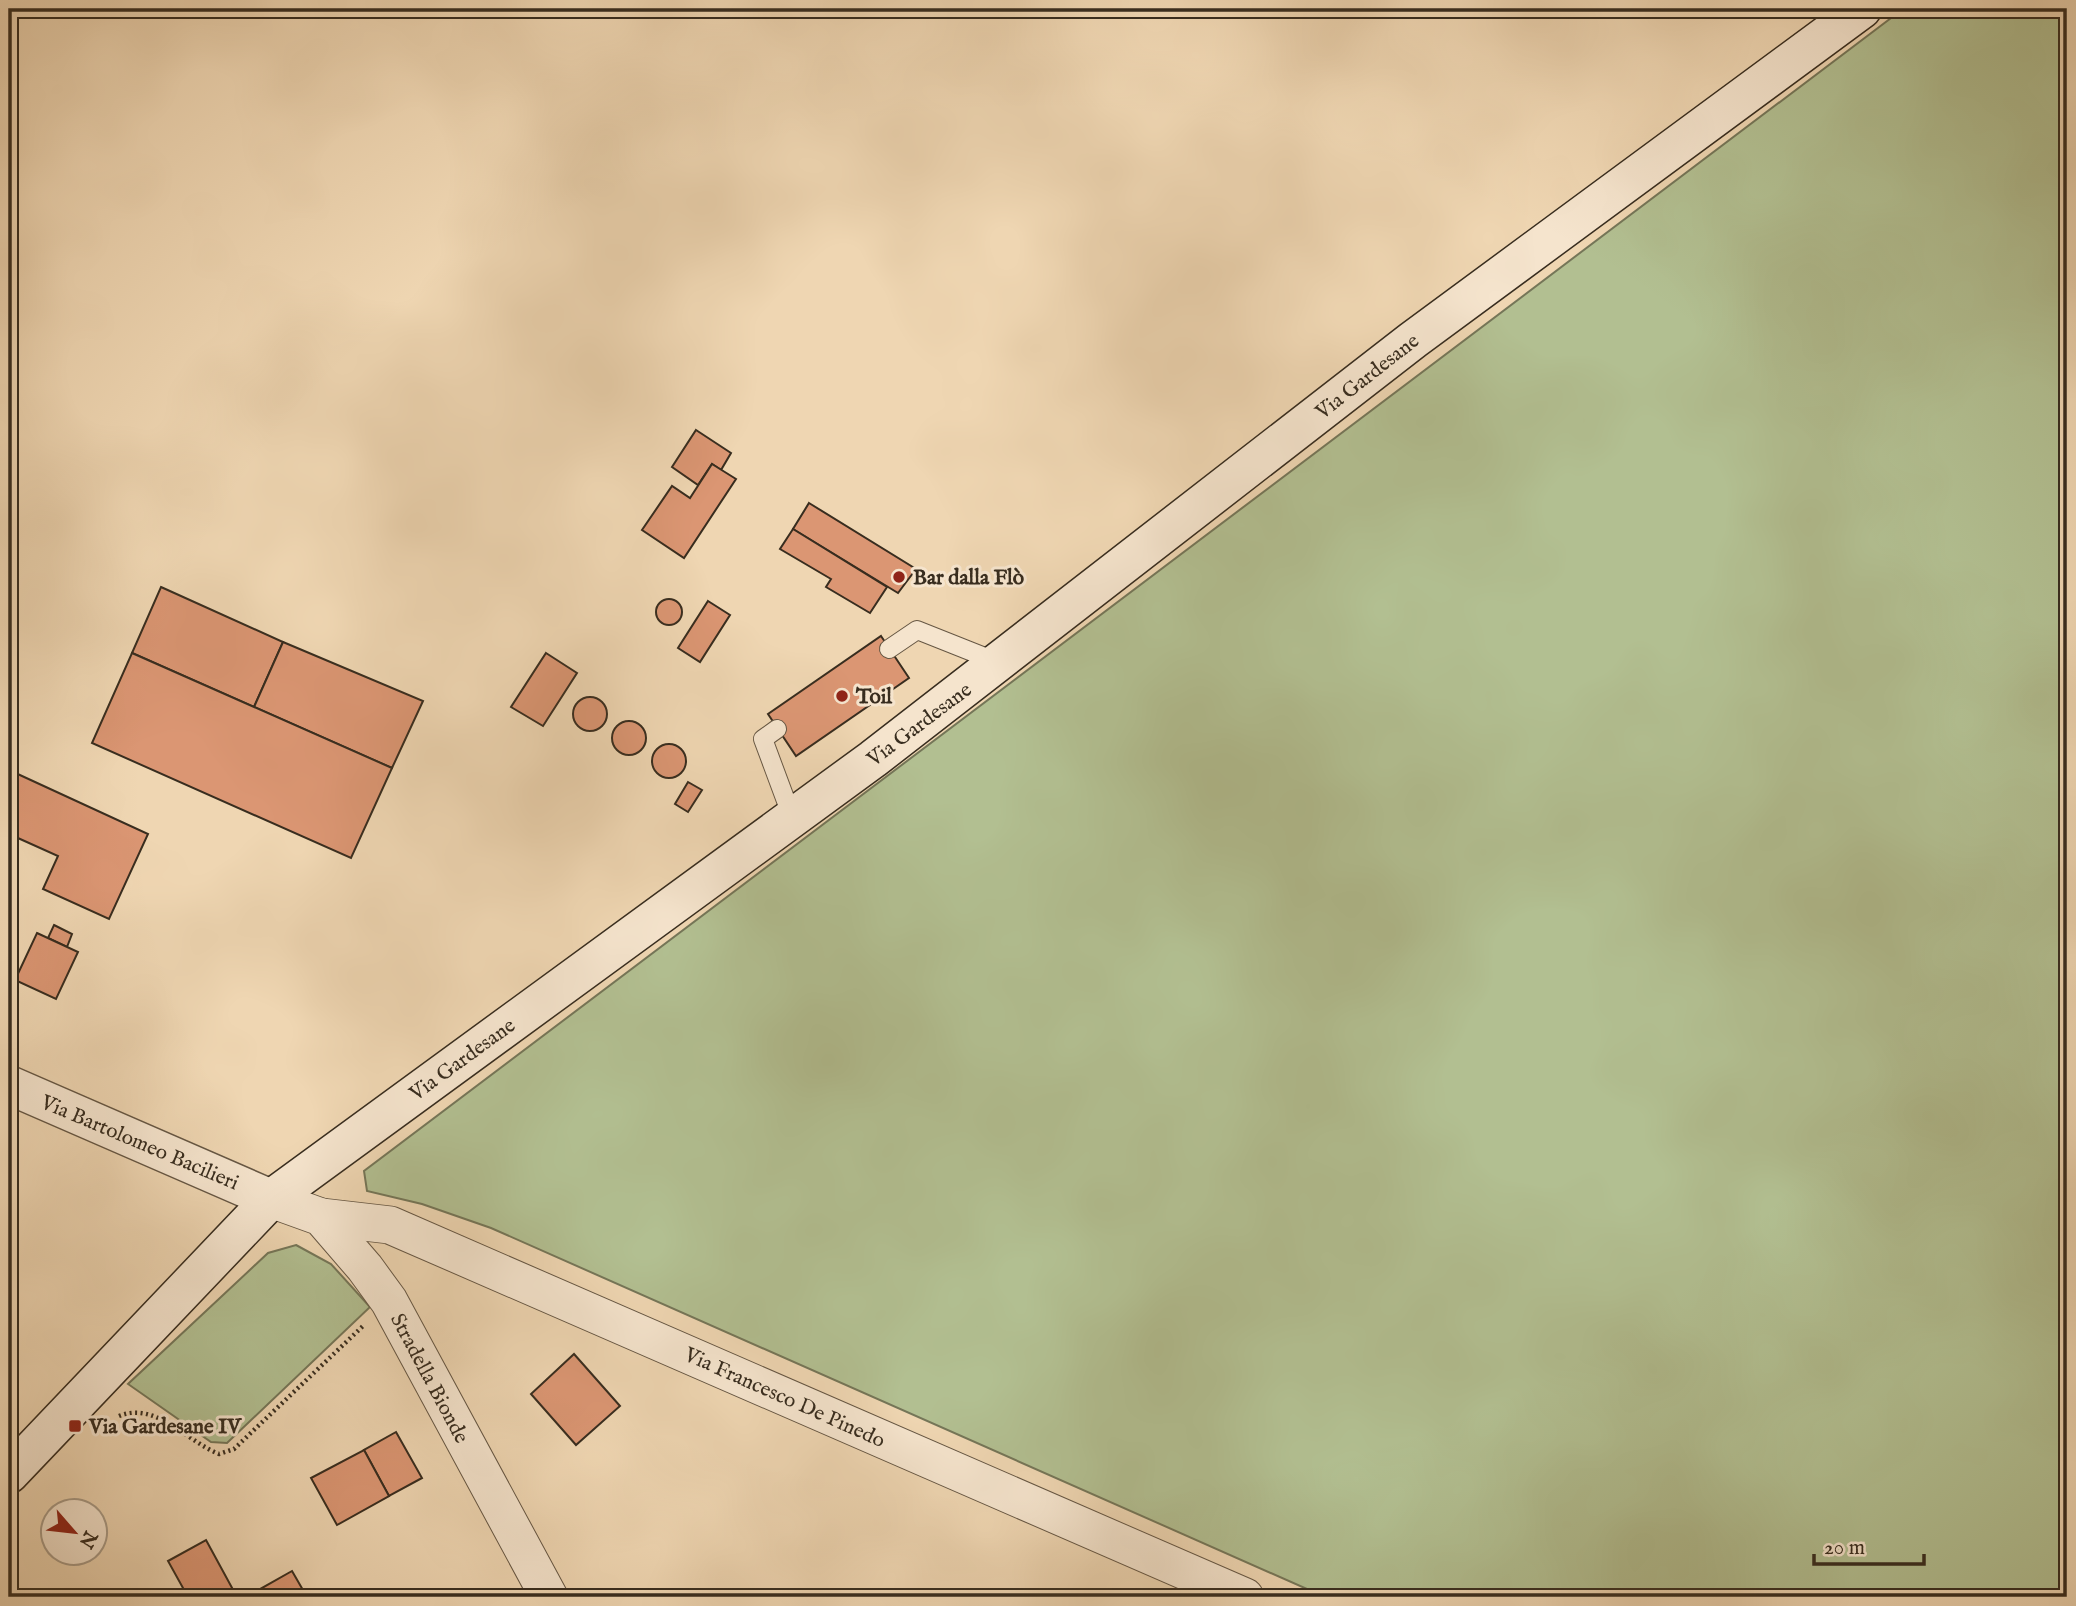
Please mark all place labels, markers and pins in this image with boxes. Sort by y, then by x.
place label: Bar dalla Flò [913,565,1025,592]
marker: Bar dalla Flò [891,569,907,585]
place label: Toil [855,684,893,711]
marker: Toil [834,688,850,704]
place label: Via Gardesane IV [88,1414,242,1441]
marker: Via Gardesane IV [67,1418,83,1434]

